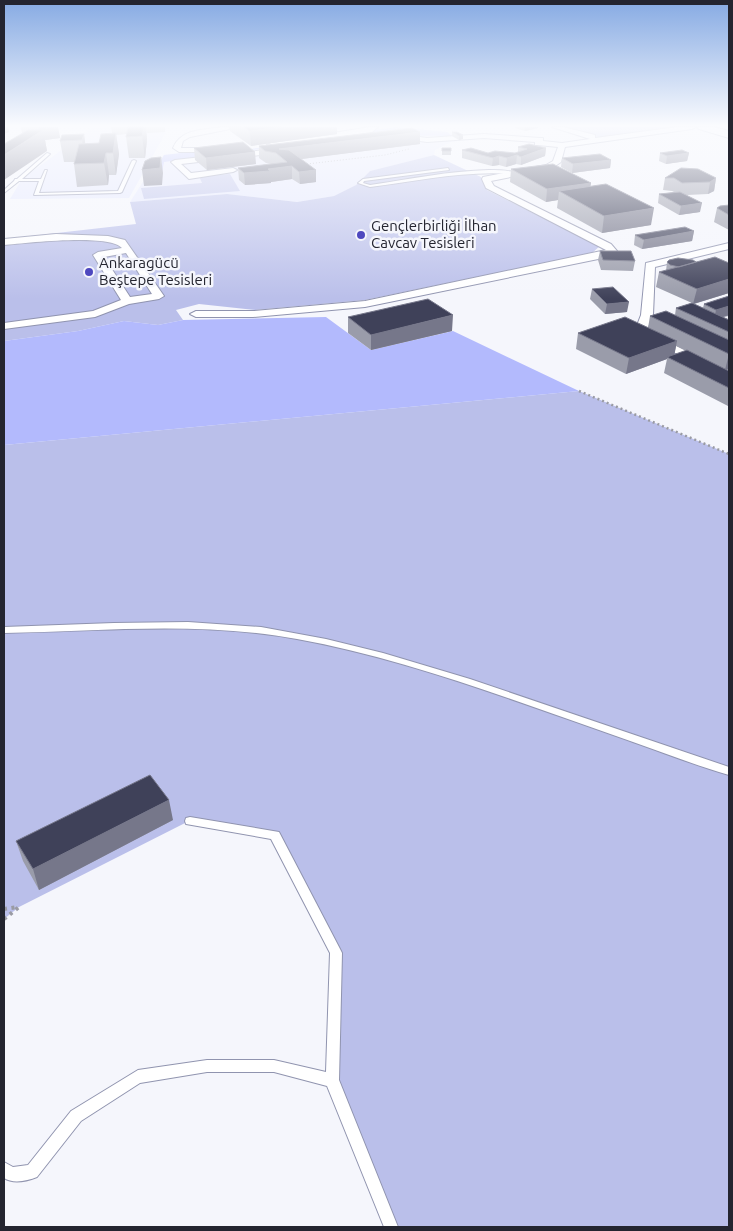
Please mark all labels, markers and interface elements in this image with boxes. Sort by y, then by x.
place label: Gençlerbirliği İlhan Cavcav Tesisleri [371,217,497,251]
marker: Gençlerbirliği İlhan Cavcav Tesisleri [355,229,367,241]
place label: Ankaragücü Beştepe Tesisleri [99,254,212,288]
marker: Ankaragücü Beştepe Tesisleri [83,266,95,278]

